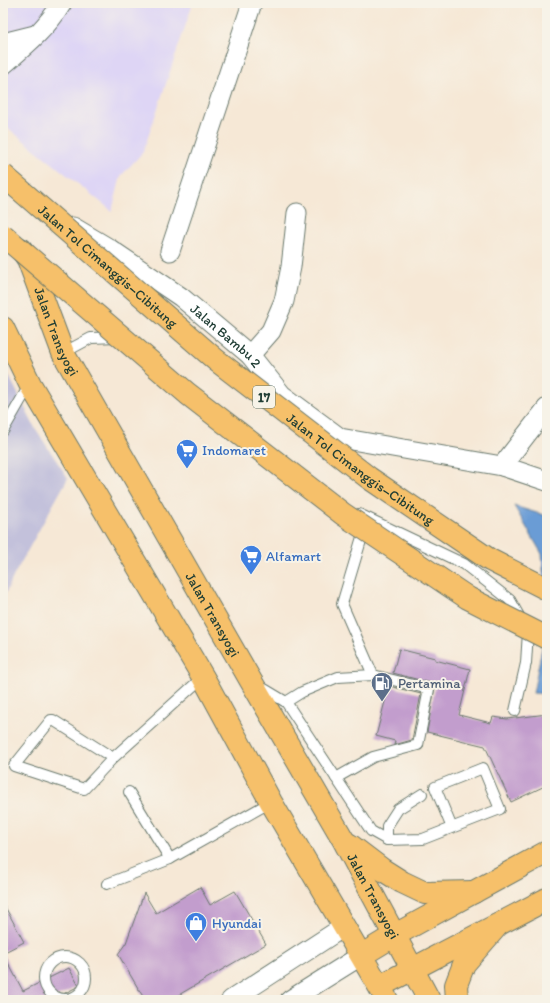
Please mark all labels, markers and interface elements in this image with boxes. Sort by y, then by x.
street label: Jalan Tol Cimanggis–Cibitung [34,201,182,332]
street label: Jalan Transyogi [30,285,82,379]
street label: Jalan Bambu 2 [187,300,265,372]
road number: 17 [253,386,275,408]
street label: Jalan Tol Cimanggis–Cibitung [283,409,438,529]
supermarket icon: Indomaret [174,437,200,470]
place label: Indomaret [202,442,266,459]
supermarket icon: Alfamart [238,543,264,576]
place label: Alfamart [266,548,321,565]
street label: Jalan Transyogi [182,569,243,660]
fuel station icon: Pertamina [369,670,395,703]
place label: Pertamina [398,675,461,692]
street label: Jalan Transyogi [343,850,403,942]
shop icon: Hyundai [183,910,209,943]
place label: Hyundai [212,915,262,932]

